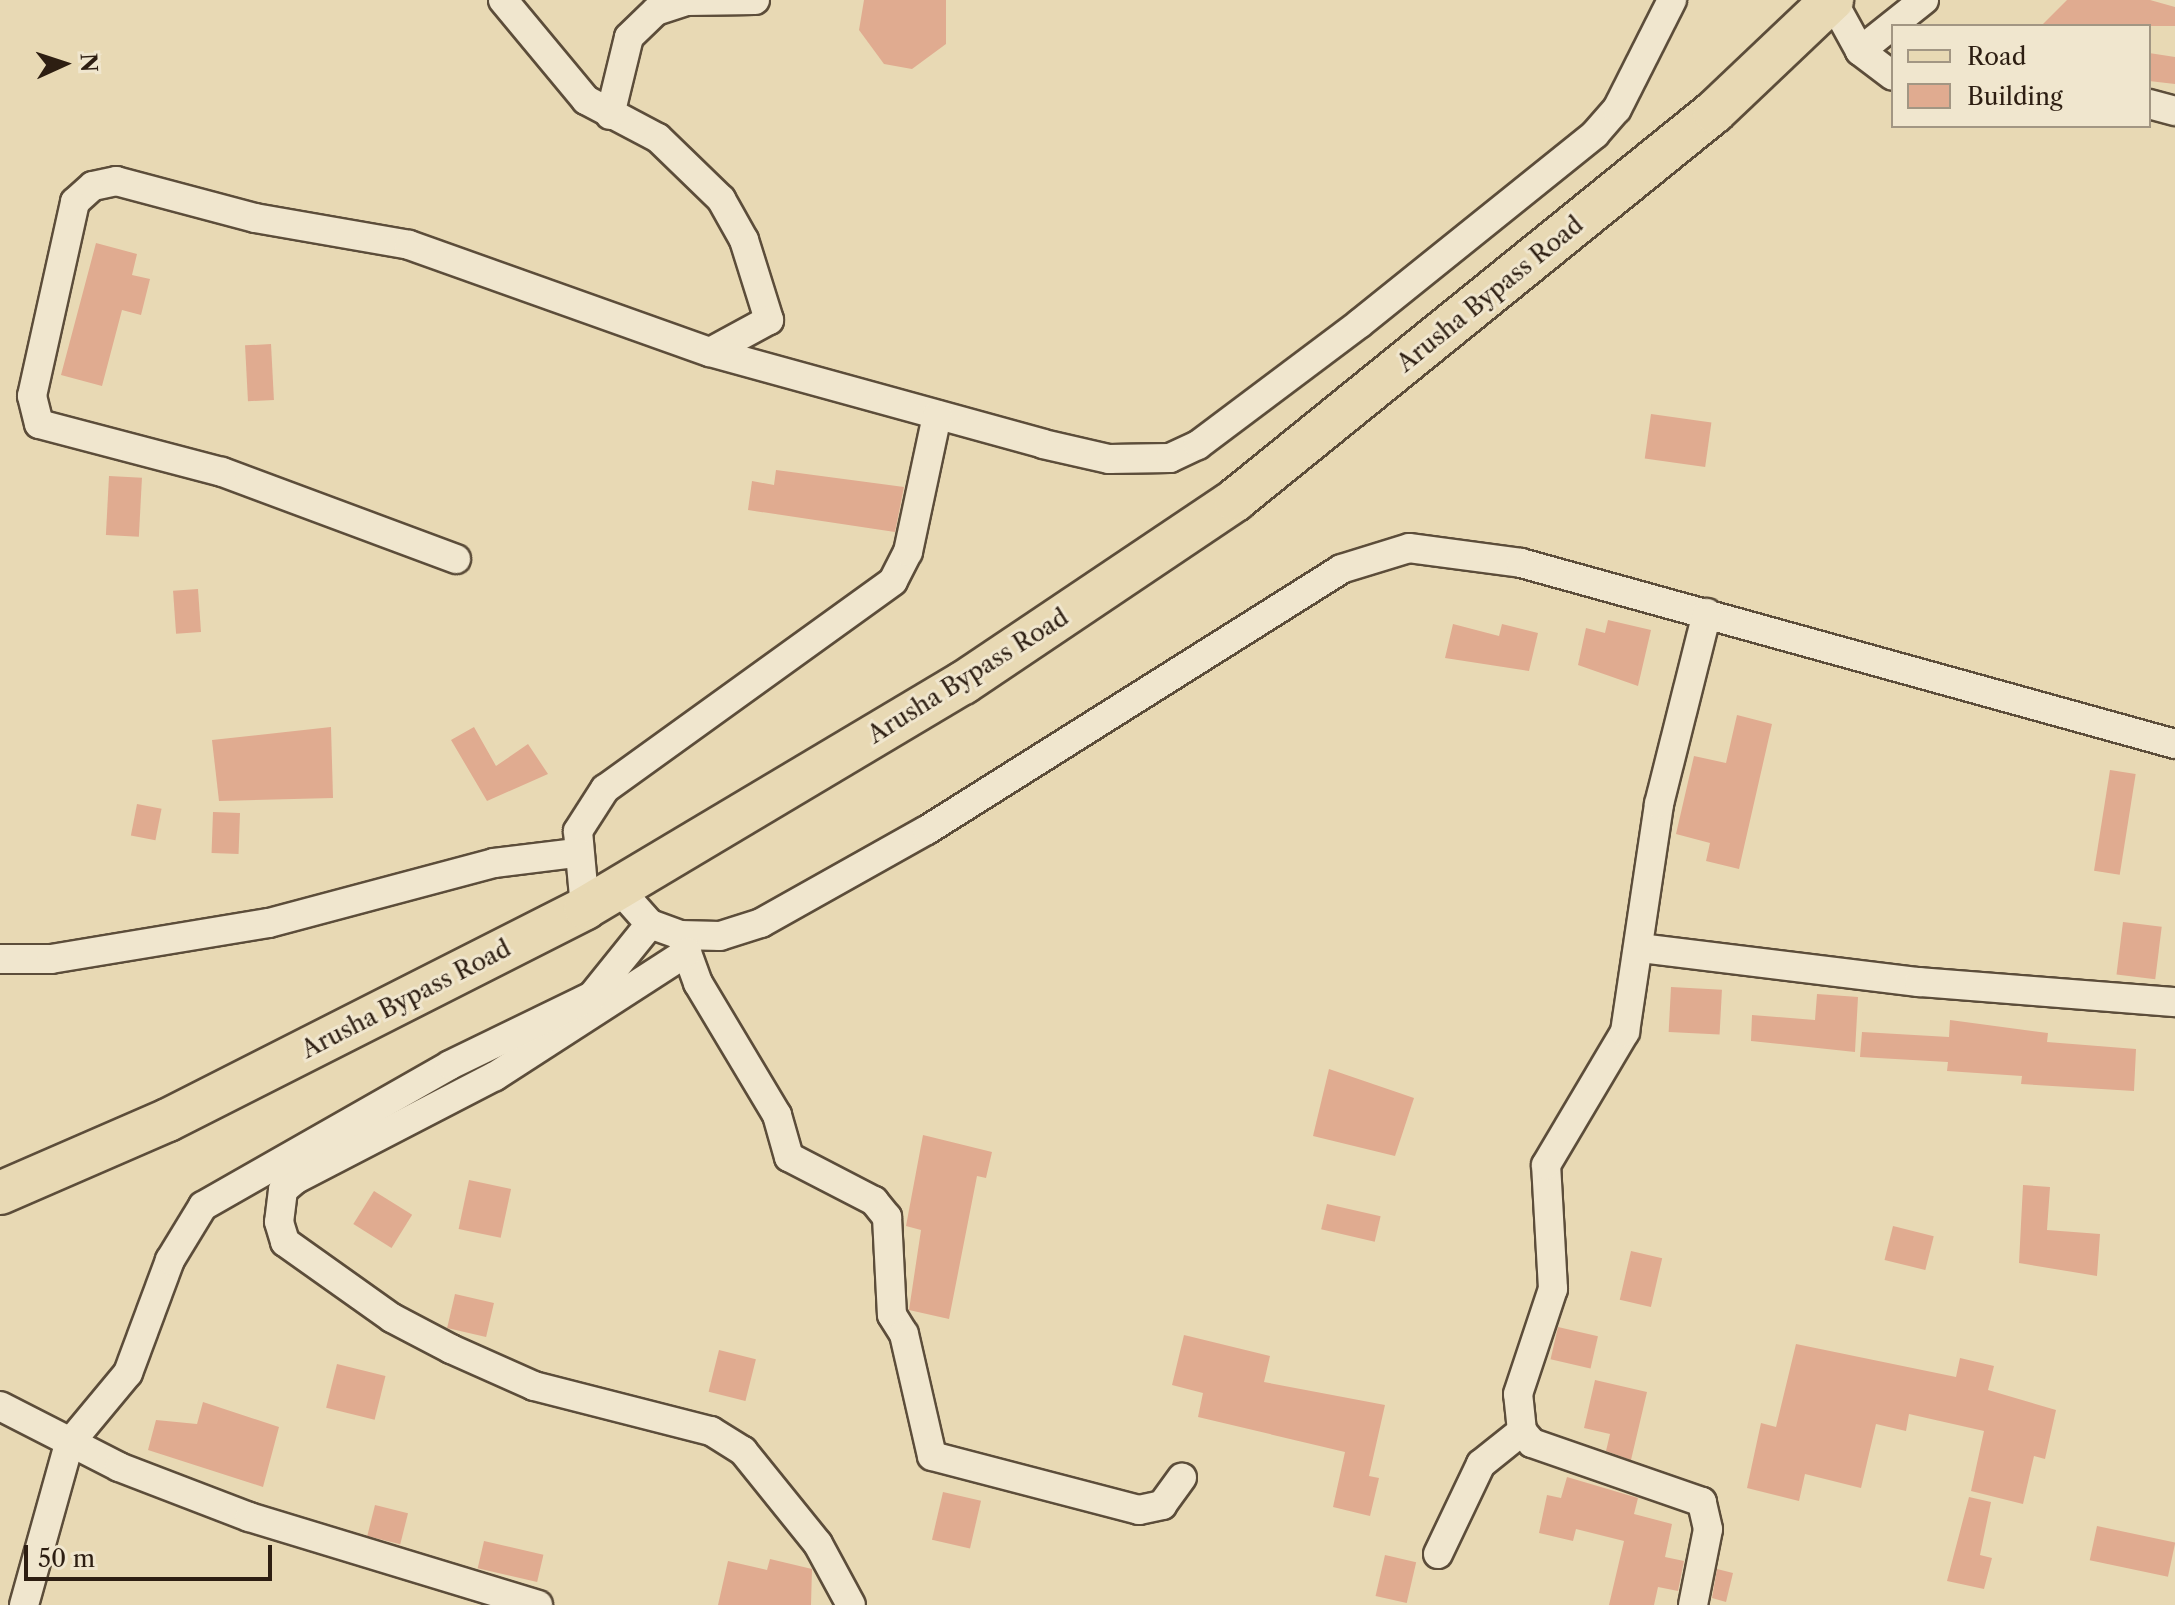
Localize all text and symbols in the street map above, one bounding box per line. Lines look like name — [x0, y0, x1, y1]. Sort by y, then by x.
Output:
north arrow — [24, 24, 104, 104]
legend — [1891, 24, 2151, 128]
text: Road — [1967, 42, 2026, 71]
text: N — [74, 52, 102, 73]
text: Building — [1967, 82, 2063, 111]
street label: Arusha Bypass Road — [1391, 210, 1589, 378]
street label: Arusha Bypass Road — [862, 603, 1074, 749]
street label: Arusha Bypass Road — [296, 934, 516, 1064]
scale bar — [28, 1529, 276, 1579]
text: 50 m — [38, 1544, 95, 1573]

